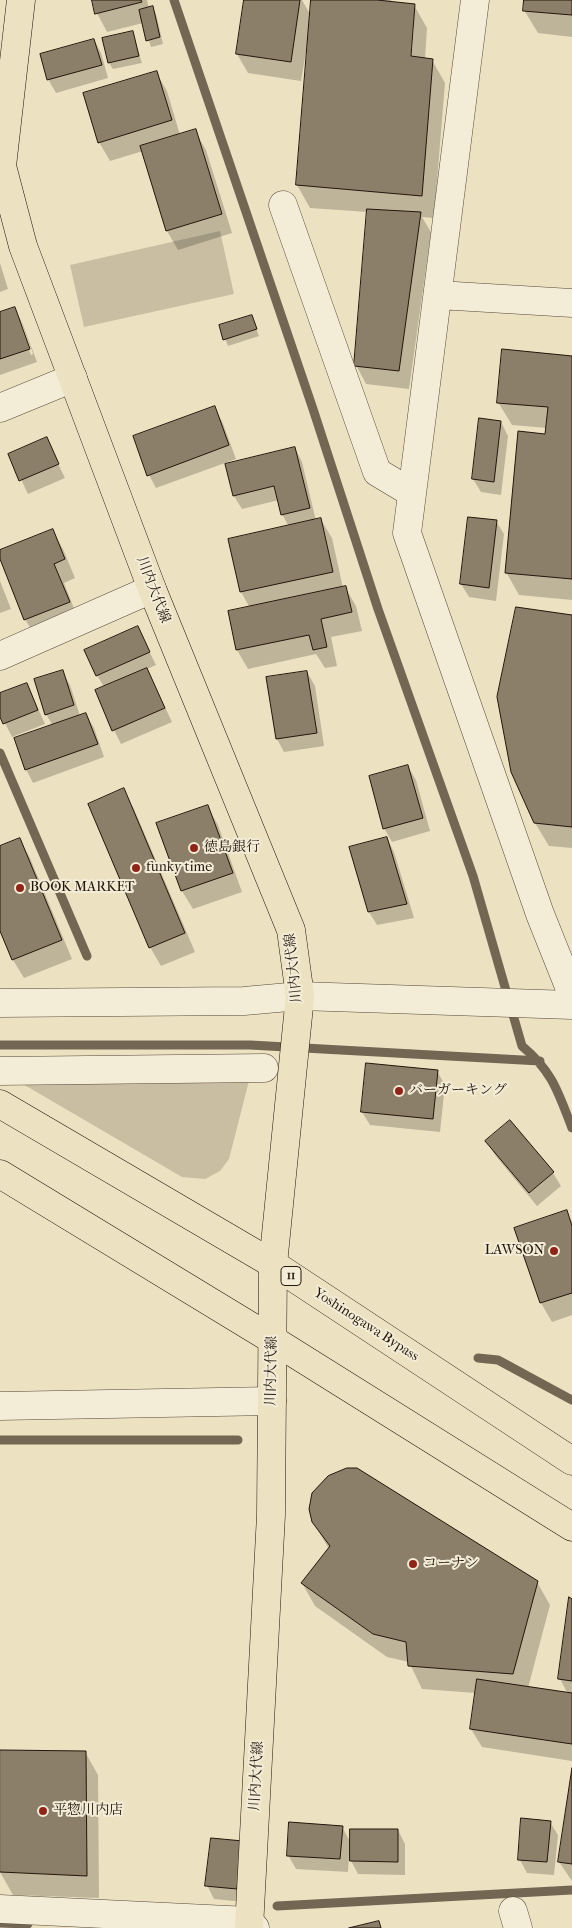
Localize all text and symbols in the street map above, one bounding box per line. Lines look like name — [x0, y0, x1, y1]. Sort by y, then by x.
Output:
street label: 川内大代線 — [133, 554, 173, 626]
place label: 徳島銀行 — [204, 840, 260, 856]
marker: 徳島銀行 — [188, 842, 200, 854]
place label: funky time — [146, 860, 212, 876]
marker: funky time — [130, 862, 142, 874]
place label: BOOK MARKET — [30, 880, 134, 896]
marker: BOOK MARKET — [14, 882, 26, 894]
street label: 川内大代線 — [282, 932, 306, 1004]
place label: バーガーキング — [409, 1083, 507, 1099]
marker: バーガーキング — [393, 1085, 405, 1097]
place label: LAWSON — [485, 1243, 544, 1259]
marker: LAWSON — [548, 1245, 560, 1257]
road number: 11 — [281, 1266, 301, 1285]
street label: Yoshinogawa Bypass — [310, 1285, 422, 1365]
street label: 川内大代線 — [263, 1336, 281, 1406]
place label: コーナン — [423, 1556, 479, 1572]
marker: コーナン — [407, 1558, 419, 1570]
street label: 川内大代線 — [247, 1741, 267, 1811]
place label: 平惣川内店 — [53, 1803, 123, 1819]
marker: 平惣川内店 — [37, 1805, 49, 1817]

